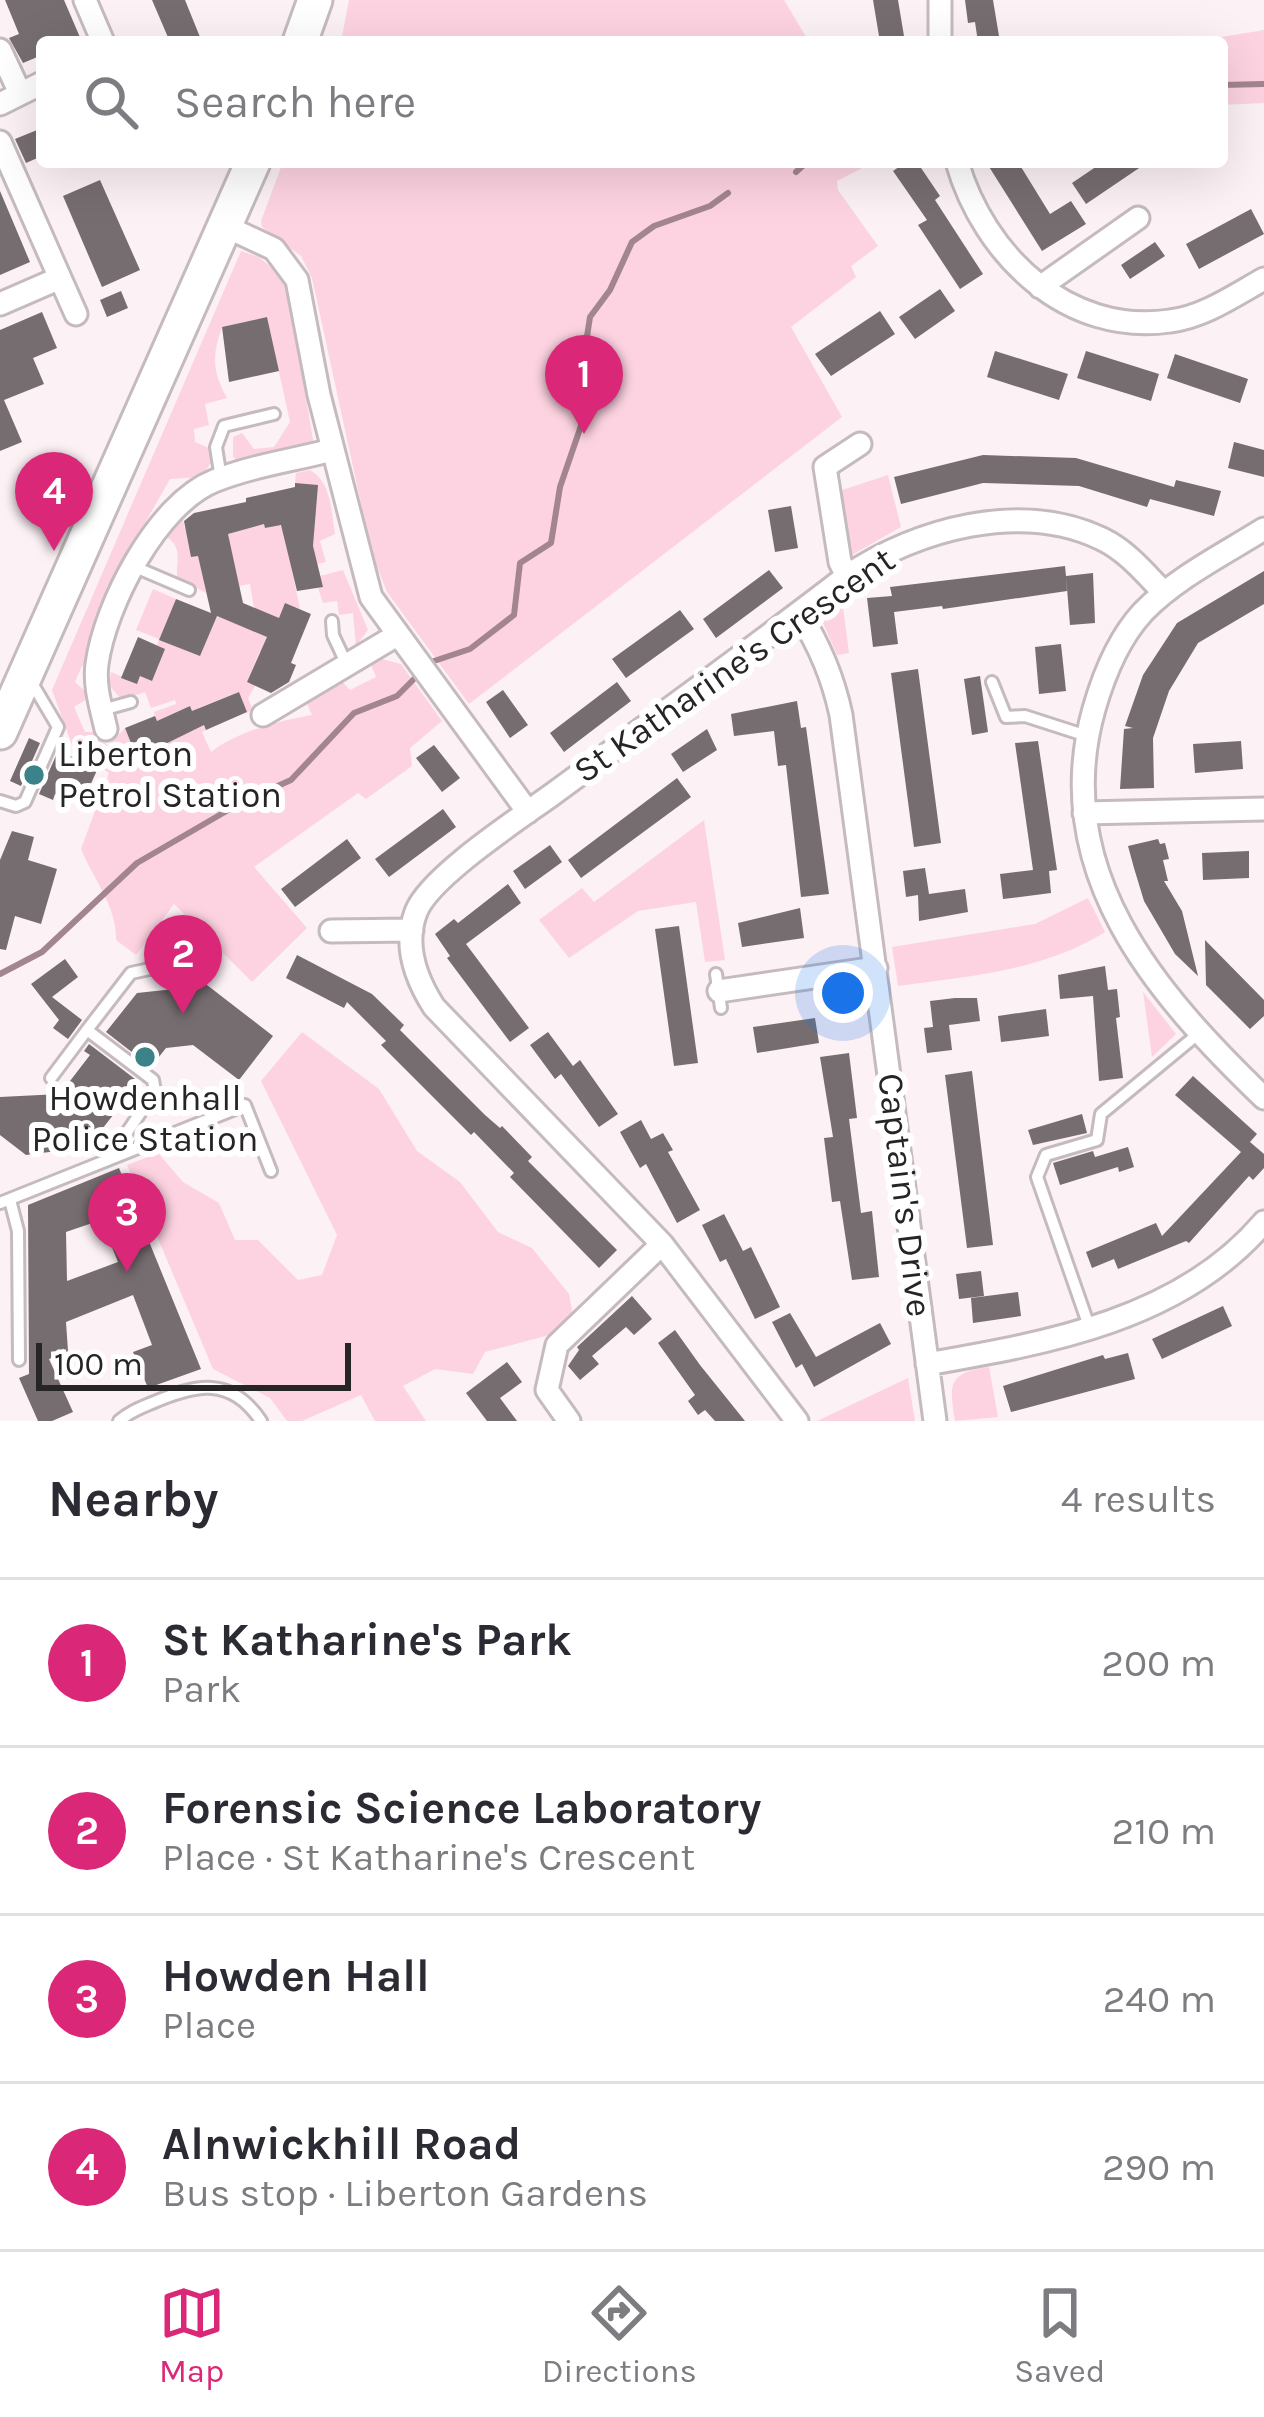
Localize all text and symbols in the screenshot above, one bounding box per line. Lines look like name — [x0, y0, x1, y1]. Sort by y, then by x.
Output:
search box — [36, 36, 1228, 168]
icon: search — [78, 69, 144, 135]
text: Search here — [174, 76, 416, 128]
pin: 1 — [545, 335, 623, 434]
pin: 4 — [15, 452, 93, 551]
street label: St Katharine's Crescent — [566, 538, 902, 792]
place label: Liberton Petrol Station — [58, 733, 282, 816]
marker: Liberton Petrol Station — [21, 762, 47, 788]
pin: 2 — [144, 915, 222, 1014]
your location — [813, 963, 873, 1023]
marker: Howdenhall Police Station — [132, 1044, 158, 1070]
street label: Captain's Drive — [869, 1071, 941, 1319]
place label: Howdenhall Police Station — [32, 1077, 258, 1160]
pin: 3 — [88, 1173, 166, 1272]
scale bar — [36, 1337, 351, 1390]
text: 100 m — [54, 1345, 143, 1383]
text: Nearby — [48, 1469, 218, 1529]
text: 4 results — [1061, 1476, 1216, 1522]
text: St Katharine's Park — [162, 1614, 572, 1666]
text: 1 — [80, 1640, 94, 1686]
text: 200 m — [1101, 1640, 1216, 1686]
text: Park — [162, 1666, 241, 1712]
text: Forensic Science Laboratory — [162, 1782, 761, 1834]
text: 2 — [75, 1808, 99, 1854]
text: 210 m — [1112, 1808, 1216, 1854]
text: Place · St Katharine's Crescent — [162, 1834, 695, 1880]
text: Howden Hall — [162, 1950, 430, 2002]
text: 3 — [75, 1976, 99, 2022]
text: 240 m — [1103, 1976, 1216, 2022]
text: Place — [162, 2002, 256, 2048]
text: Alnwickhill Road — [162, 2118, 521, 2170]
text: 4 — [75, 2144, 99, 2190]
text: 290 m — [1102, 2144, 1216, 2190]
text: Bus stop · Liberton Gardens — [162, 2170, 648, 2216]
tab: Map — [159, 2280, 225, 2390]
tab: Directions — [542, 2280, 697, 2390]
tab: Saved — [1014, 2280, 1105, 2390]

